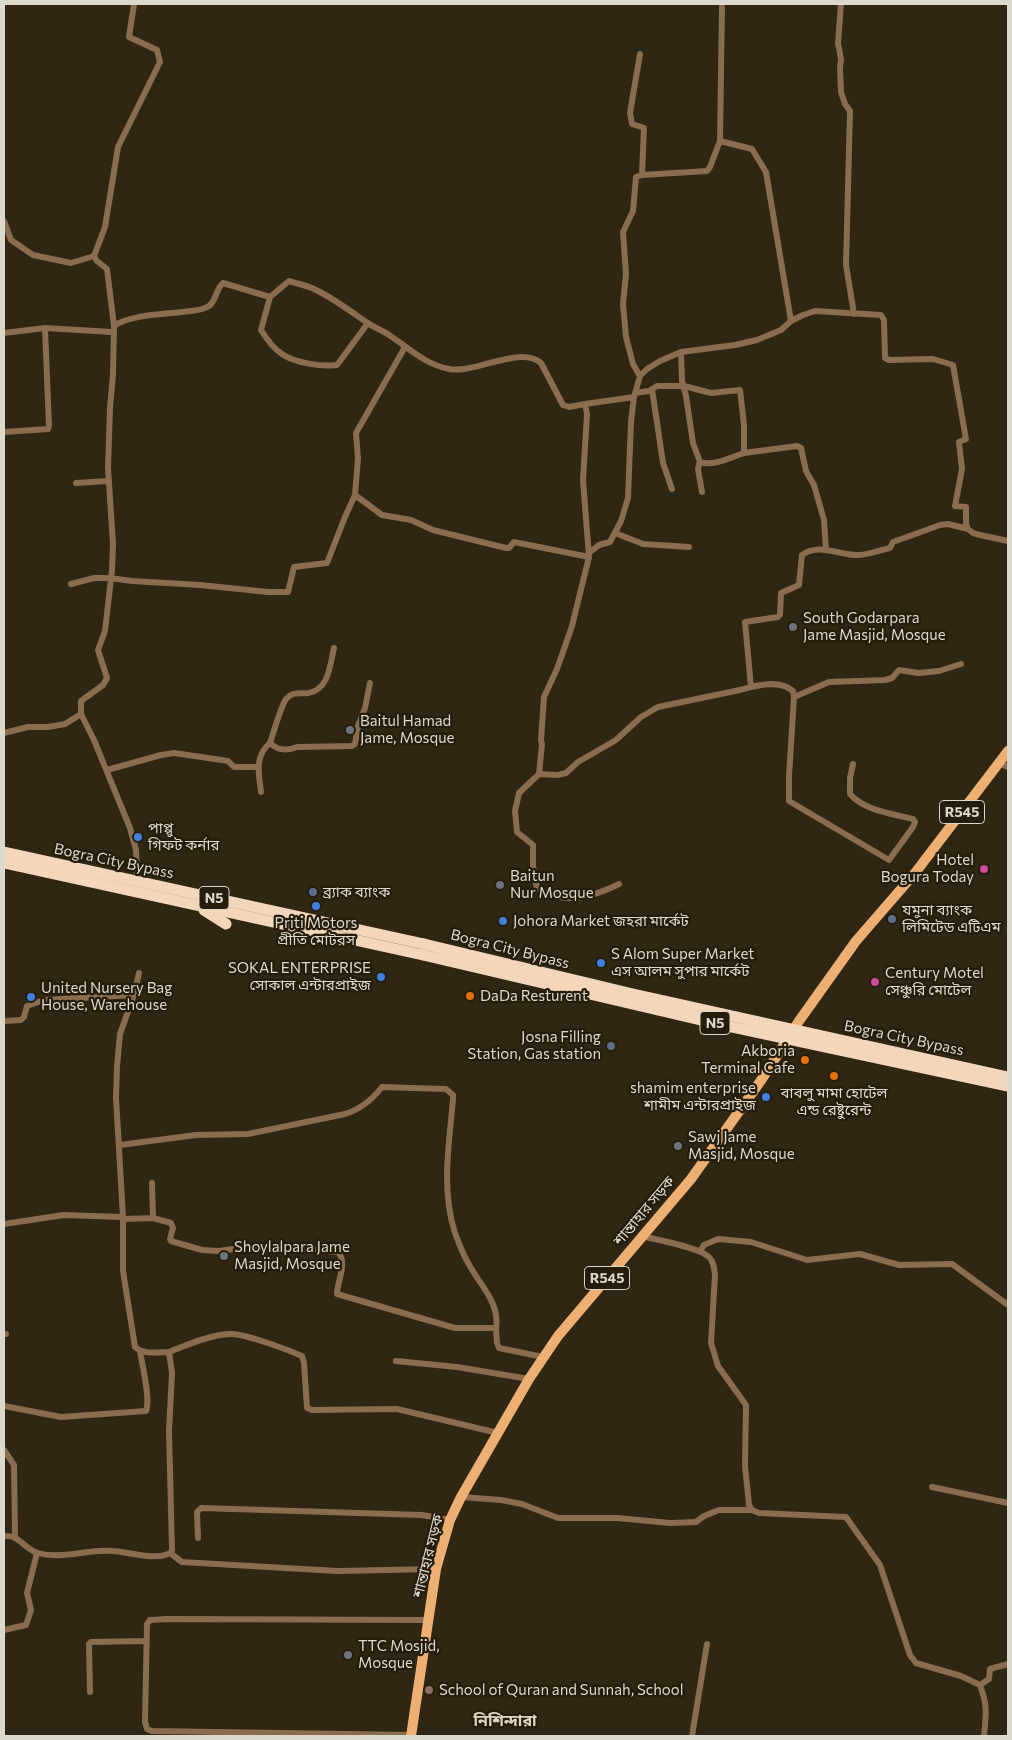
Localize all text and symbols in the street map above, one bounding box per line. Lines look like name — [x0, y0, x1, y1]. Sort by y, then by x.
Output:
place label: South Godarpara Jame Masjid, Mosque — [803, 609, 946, 644]
marker: South Godarpara Jame Masjid, Mosque — [787, 621, 799, 633]
place label: Baitul Hamad Jame, Mosque — [360, 712, 454, 747]
marker: Baitul Hamad Jame, Mosque — [344, 724, 356, 736]
road number: R545 — [940, 800, 984, 824]
place label: পাপ্পু গিফট কর্নার — [148, 819, 219, 854]
marker: পাপ্পু গিফট কর্নার — [132, 831, 144, 843]
street label: Bogra City Bypass — [52, 840, 176, 882]
place label: Hotel Bogura Today — [881, 851, 974, 886]
marker: Hotel Bogura Today — [978, 863, 990, 875]
place label: Baitun Nur Mosque — [510, 867, 594, 902]
marker: Baitun Nur Mosque — [494, 879, 506, 891]
place label: ব্র্যাক ব্যাংক — [323, 883, 390, 901]
road number: N5 — [199, 886, 229, 910]
marker: ব্র্যাক ব্যাংক — [307, 886, 319, 898]
marker: Priti Motors প্রীতি মোটরস — [310, 900, 322, 912]
place label: যমুনা ব্যাংক লিমিটেড এটিএম — [902, 901, 1001, 936]
place label: Johora Market জহরা মার্কেট — [513, 912, 689, 930]
marker: যমুনা ব্যাংক লিমিটেড এটিএম — [886, 913, 898, 925]
place label: Priti Motors প্রীতি মোটরস — [275, 914, 357, 949]
marker: Johora Market জহরা মার্কেট — [497, 915, 509, 927]
street label: Bogra City Bypass — [449, 926, 571, 972]
place label: S Alom Super Market এস আলম সুপার মার্কেট — [611, 945, 754, 980]
marker: S Alom Super Market এস আলম সুপার মার্কেট — [595, 957, 607, 969]
place label: SOKAL ENTERPRISE সোকাল এন্টারপ্রাইজ — [228, 959, 371, 994]
place label: Century Motel সেঞ্চুরি মোটেল — [885, 964, 984, 999]
marker: SOKAL ENTERPRISE সোকাল এন্টারপ্রাইজ — [375, 971, 387, 983]
marker: Century Motel সেঞ্চুরি মোটেল — [869, 976, 881, 988]
place label: United Nursery Bag House, Warehouse — [41, 979, 172, 1014]
place label: DaDa Resturent — [480, 987, 588, 1005]
marker: DaDa Resturent — [464, 990, 476, 1002]
marker: United Nursery Bag House, Warehouse — [25, 991, 37, 1003]
road number: N5 — [700, 1011, 730, 1034]
street label: Bogra City Bypass — [842, 1017, 966, 1059]
place label: Josna Filling Station, Gas station — [468, 1028, 601, 1063]
marker: Josna Filling Station, Gas station — [605, 1040, 617, 1052]
place label: Akboria Terminal Cafe — [701, 1042, 795, 1077]
marker: Akboria Terminal Cafe — [799, 1054, 811, 1066]
marker: বাবলু মামা হোটেল এন্ড রেষ্টুরেন্ট — [828, 1070, 840, 1082]
place label: shamim enterprise শামীম এন্টারপ্রাইজ — [630, 1079, 756, 1114]
place label: বাবলু মামা হোটেল এন্ড রেষ্টুরেন্ট — [781, 1084, 887, 1119]
marker: shamim enterprise শামীম এন্টারপ্রাইজ — [760, 1091, 772, 1103]
place label: Sawj Jame Masjid, Mosque — [688, 1128, 795, 1163]
marker: Sawj Jame Masjid, Mosque — [672, 1140, 684, 1152]
street label: শান্তাহার সড়ক — [610, 1172, 678, 1250]
place label: Shoylalpara Jame Masjid, Mosque — [234, 1238, 350, 1273]
marker: Shoylalpara Jame Masjid, Mosque — [218, 1250, 230, 1262]
road number: R545 — [584, 1266, 630, 1290]
street label: শান্তাহার সড়ক — [409, 1512, 447, 1600]
place label: TTC Mosjid, Mosque — [358, 1637, 440, 1672]
marker: TTC Mosjid, Mosque — [342, 1649, 354, 1661]
place label: School of Quran and Sunnah, School — [439, 1681, 684, 1699]
marker: School of Quran and Sunnah, School — [423, 1684, 435, 1696]
district label: নিশিন্দারা — [473, 1711, 537, 1731]

